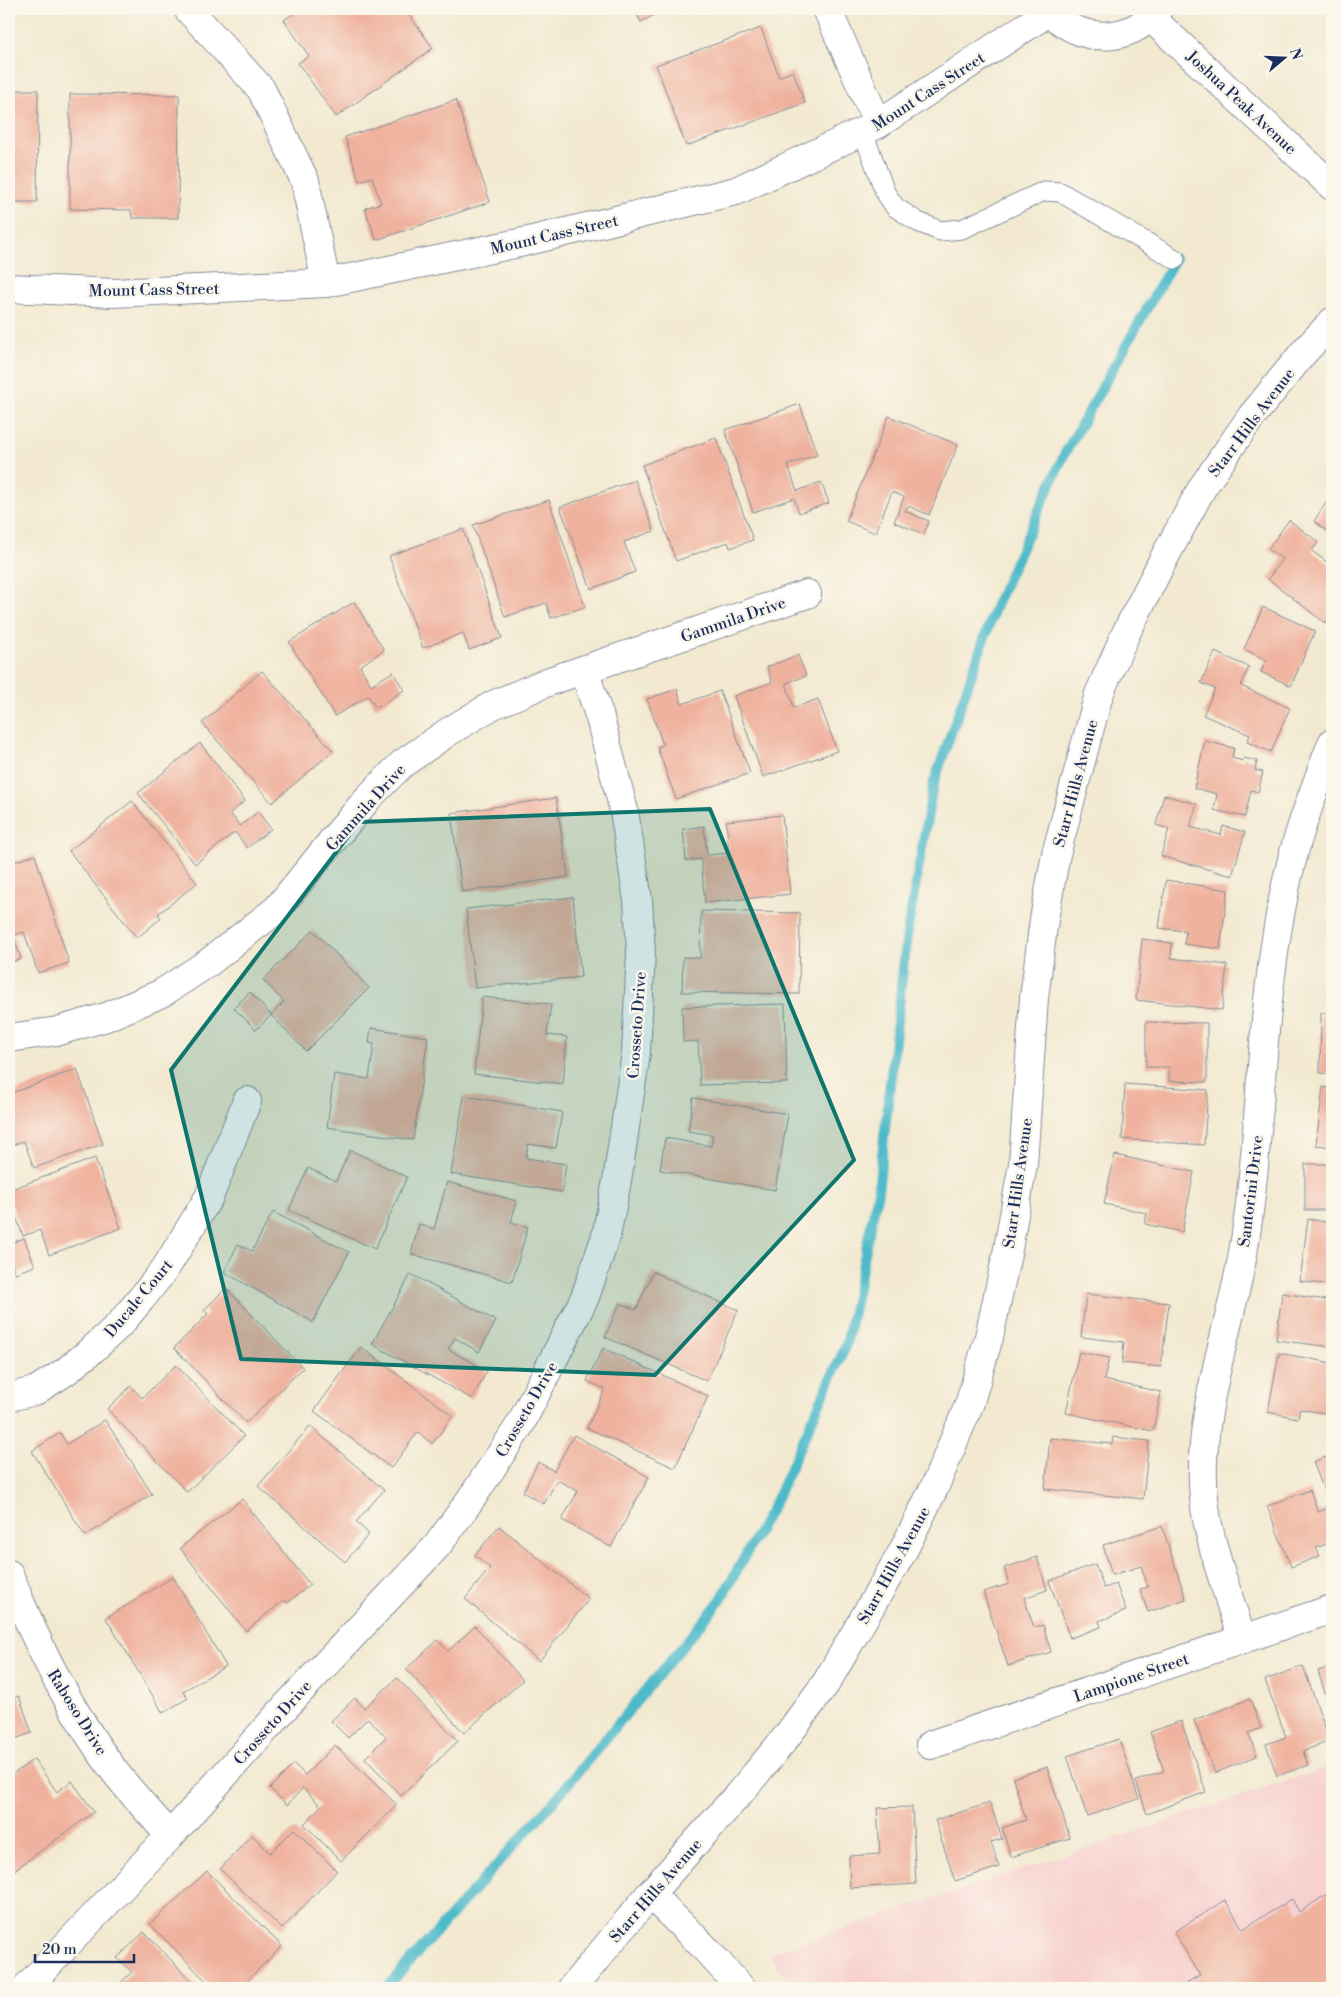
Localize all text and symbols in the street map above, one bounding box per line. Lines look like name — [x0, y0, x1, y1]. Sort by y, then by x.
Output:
north arrow — [1258, 32, 1308, 82]
street label: Joshua Peak Avenue — [1181, 46, 1301, 159]
text: N — [1285, 46, 1306, 62]
street label: Mount Cass Street — [868, 48, 989, 136]
street label: Mount Cass Street — [488, 210, 620, 259]
street label: Mount Cass Street — [89, 279, 220, 301]
street label: Starr Hills Avenue — [1204, 364, 1299, 481]
street label: Gammila Drive — [678, 593, 789, 647]
street label: Starr Hills Avenue — [1049, 717, 1103, 849]
street label: Gammila Drive — [321, 760, 410, 855]
street label: Crosseto Drive — [623, 971, 651, 1079]
street label: Starr Hills Avenue — [999, 1117, 1037, 1250]
street label: Santorini Drive — [1234, 1134, 1268, 1248]
street label: Ducale Court — [100, 1255, 177, 1342]
street label: Crosseto Drive — [491, 1358, 562, 1461]
street label: Starr Hills Avenue — [853, 1503, 934, 1628]
street label: Lampione Street — [1071, 1649, 1192, 1707]
street label: Raboso Drive — [43, 1666, 112, 1759]
street label: Crosseto Drive — [229, 1676, 316, 1769]
street label: Starr Hills Avenue — [605, 1835, 706, 1947]
scale bar — [35, 1932, 134, 1964]
text: 20 m — [42, 1940, 77, 1959]

